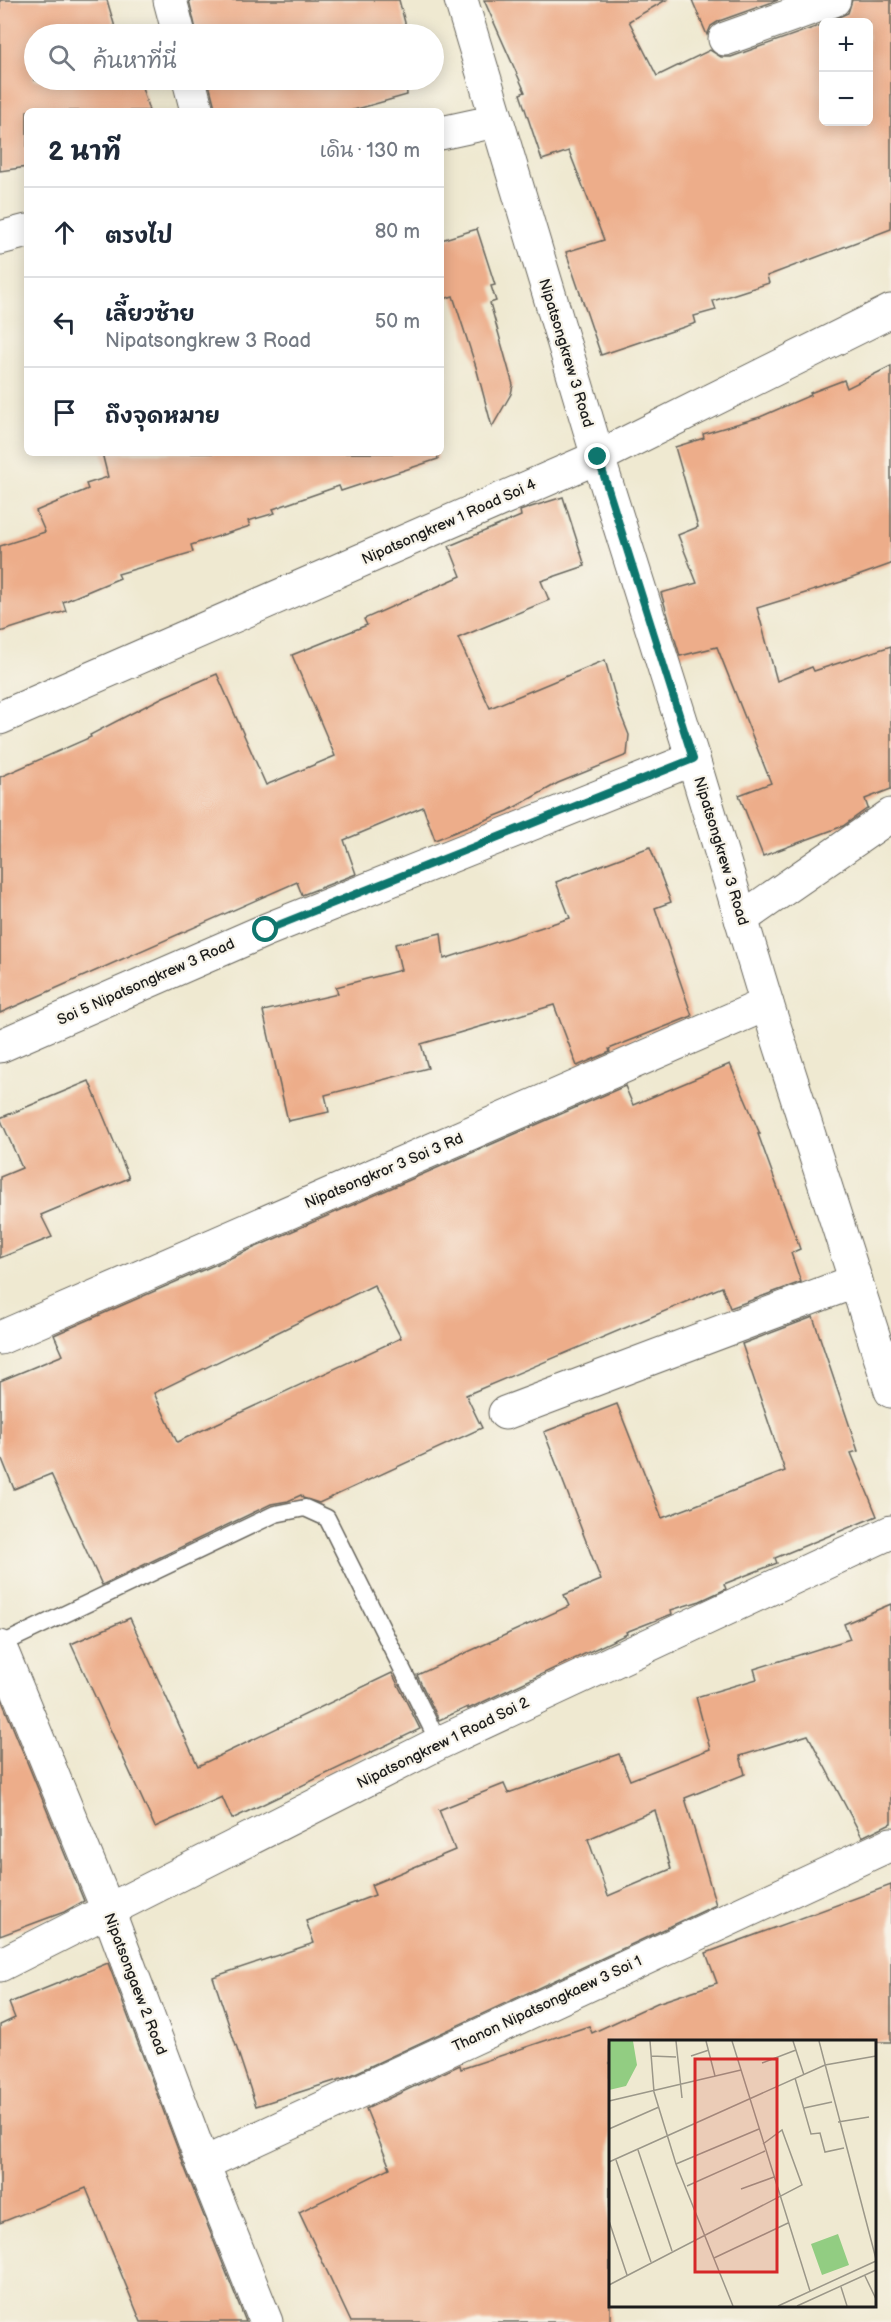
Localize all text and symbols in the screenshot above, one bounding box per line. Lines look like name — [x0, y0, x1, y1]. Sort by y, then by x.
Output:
map controls — [819, 18, 873, 126]
button: + — [819, 18, 873, 72]
search box — [24, 24, 444, 90]
icon: search — [45, 41, 78, 74]
text: ค้นหาที่นี่ — [93, 48, 177, 75]
button: − — [819, 72, 873, 126]
text: 2 นาที — [48, 137, 121, 168]
text: เดิน · 130 m — [320, 139, 420, 163]
icon: ahead — [48, 216, 81, 249]
text: 80 m — [375, 220, 420, 244]
text: ตรงไป — [105, 223, 173, 250]
street label: Nipatsongkrew 3 Road — [534, 276, 598, 430]
text: เลี้ยวซ้าย — [105, 301, 195, 328]
icon: left — [48, 306, 81, 339]
text: 50 m — [375, 310, 420, 334]
text: Nipatsongkrew 3 Road — [105, 329, 311, 353]
icon: arrive — [48, 396, 81, 429]
text: ถึงจุดหมาย — [105, 403, 220, 430]
route end — [584, 443, 610, 469]
street label: Nipatsongkrew 1 Road Soi 4 — [359, 475, 539, 569]
street label: Nipatsongkrew 3 Road — [689, 774, 753, 928]
route start — [252, 916, 278, 942]
street label: Soi 5 Nipatsongkrew 3 Road — [54, 934, 238, 1030]
street label: Nipatsongkror 3 Soi 3 Rd — [302, 1129, 466, 1213]
street label: Nipatsongkrew 1 Road Soi 2 — [354, 1693, 532, 1793]
street label: Nipatsongaew 2 Road — [99, 1910, 171, 2058]
street label: Thanon Nipatsongkaew 3 Soi 1 — [449, 1952, 645, 2056]
inset map — [609, 2040, 876, 2307]

